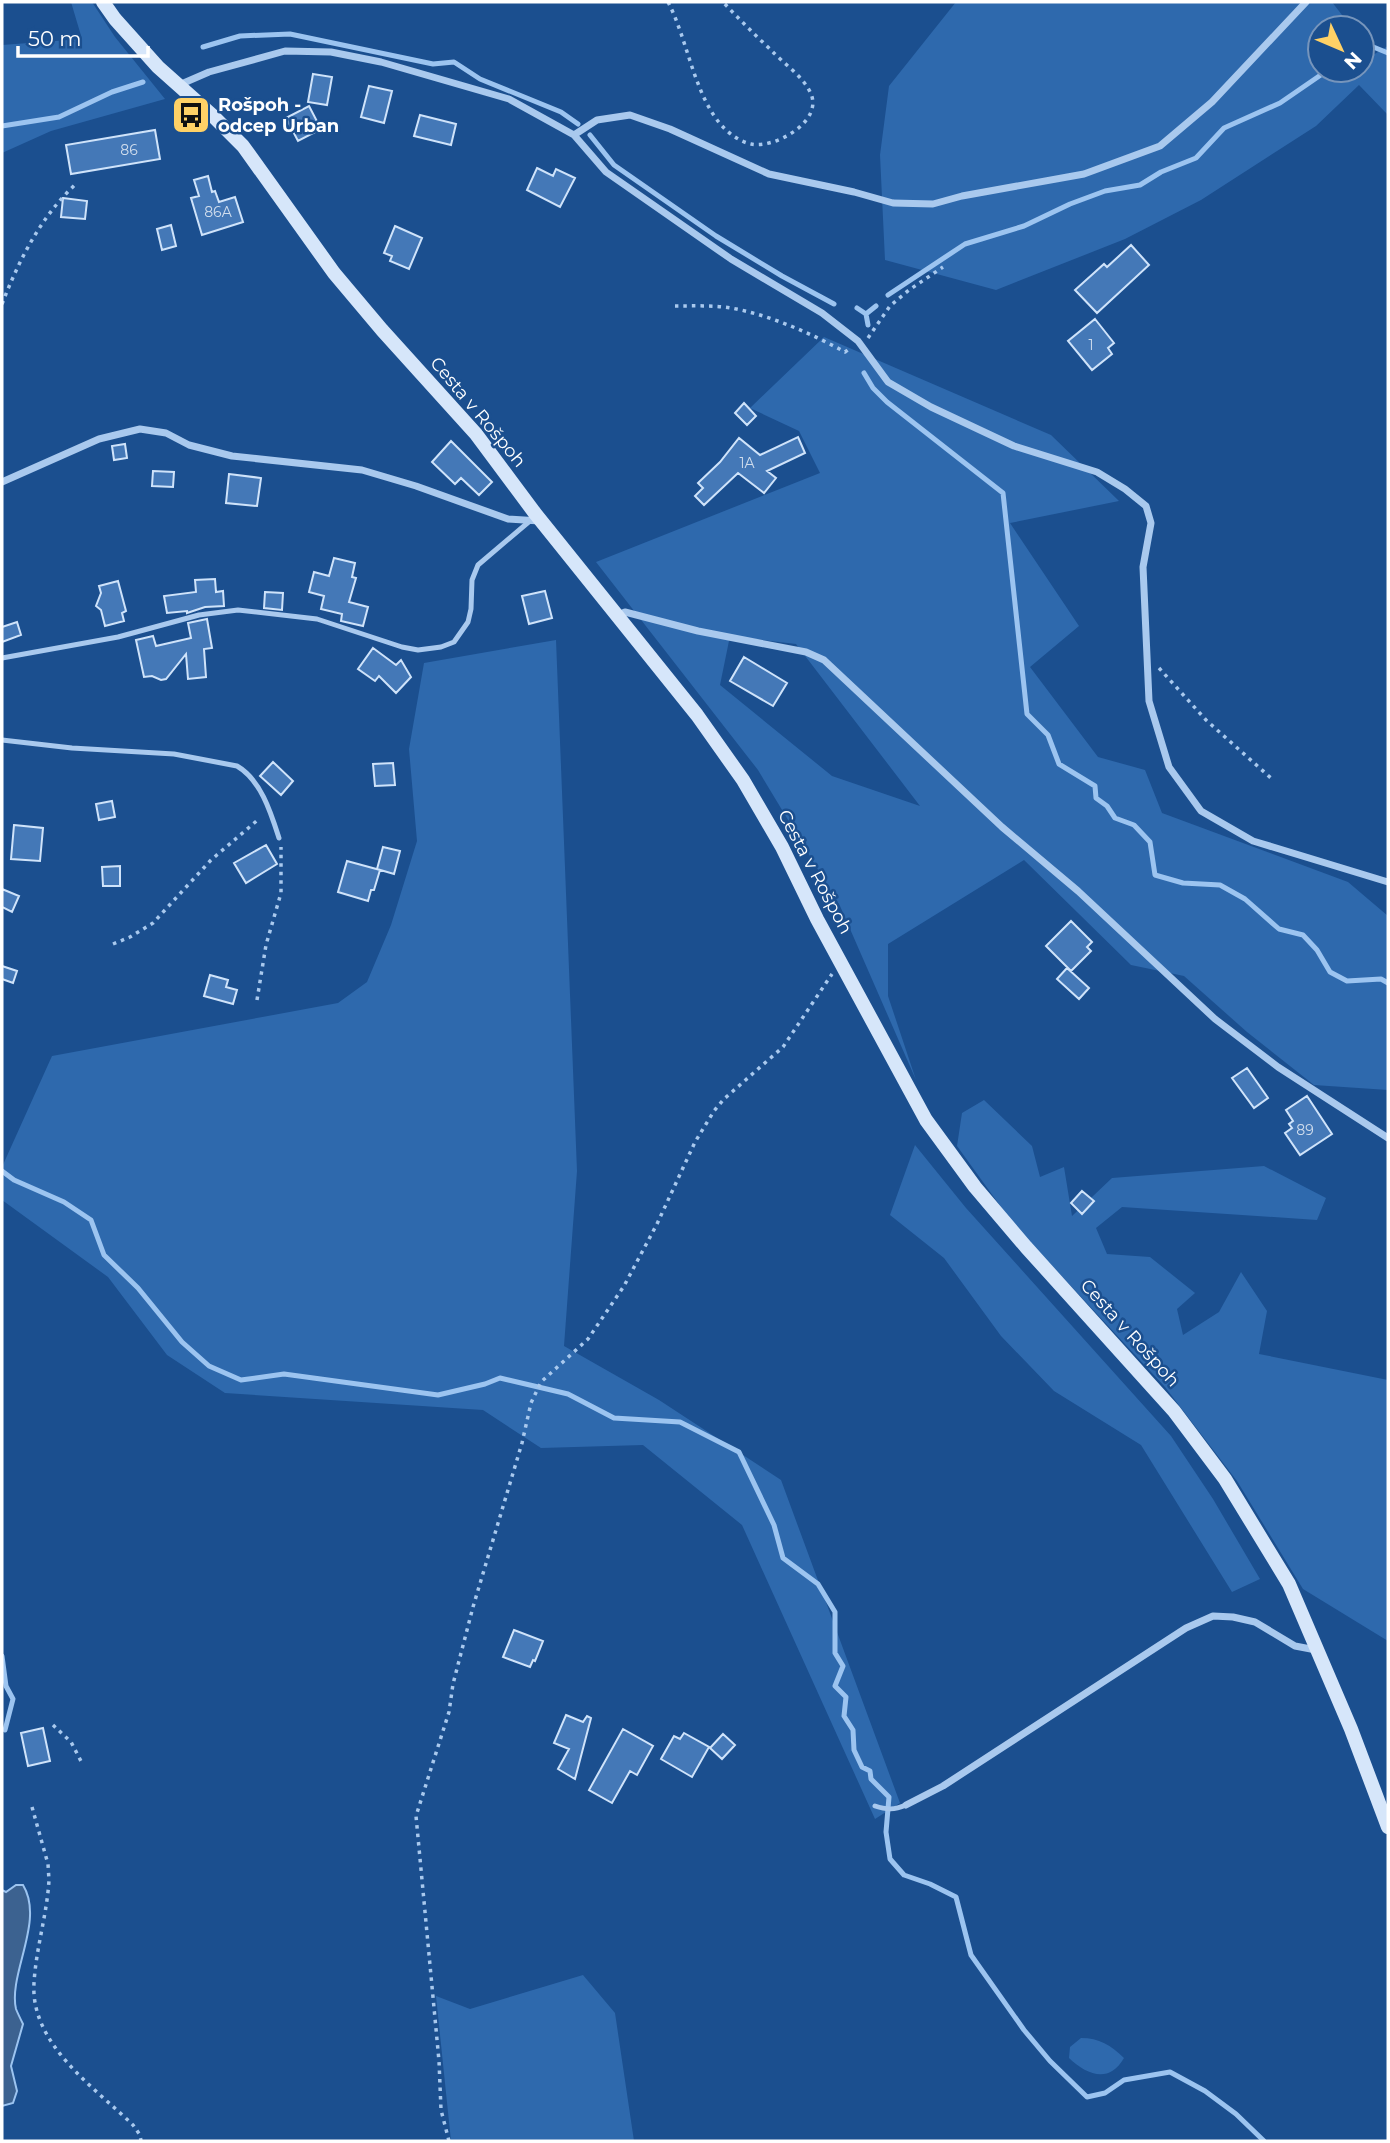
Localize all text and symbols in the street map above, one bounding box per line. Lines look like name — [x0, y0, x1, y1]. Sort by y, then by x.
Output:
scale bar — [18, 14, 147, 58]
north arrow — [1306, 14, 1376, 84]
text: 50 m — [28, 26, 82, 51]
text: N — [1339, 47, 1366, 74]
bus stop icon: Rošpoh - odcep Urban — [170, 94, 212, 136]
place label: Rošpoh - odcep Urban — [218, 94, 339, 137]
house number: 86 — [120, 141, 138, 159]
house number: 86A — [204, 203, 233, 221]
house number: 1 — [1088, 336, 1094, 354]
street label: Cesta v Rošpoh — [425, 352, 531, 472]
house number: 1A — [739, 454, 756, 472]
street label: Cesta v Rošpoh — [773, 806, 857, 938]
house number: 89 — [1296, 1121, 1314, 1139]
street label: Cesta v Rošpoh — [1076, 1275, 1184, 1391]

